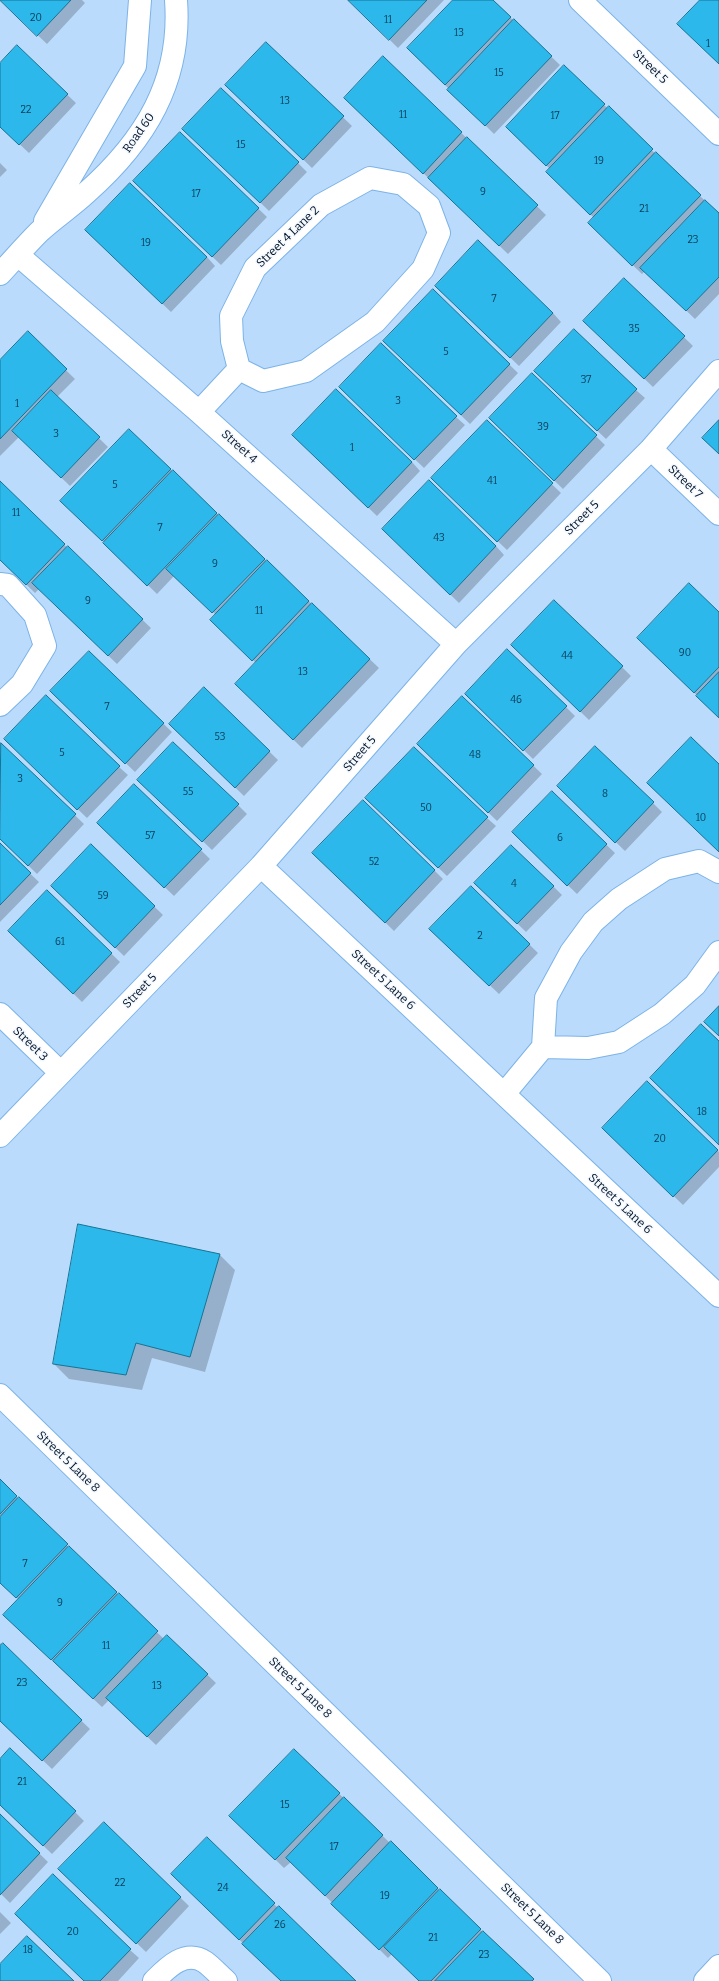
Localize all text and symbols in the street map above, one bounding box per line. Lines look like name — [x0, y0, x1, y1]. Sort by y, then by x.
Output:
house number: 20 — [30, 12, 42, 24]
house number: 11 — [384, 14, 392, 26]
house number: 13 — [454, 27, 464, 39]
house number: 1 — [706, 38, 710, 50]
street label: Street 5 — [630, 47, 670, 87]
house number: 15 — [494, 67, 504, 79]
house number: 13 — [280, 95, 290, 107]
house number: 22 — [21, 104, 31, 116]
house number: 11 — [399, 109, 407, 121]
street label: Road 60 — [120, 110, 158, 156]
house number: 17 — [551, 110, 559, 122]
house number: 15 — [236, 139, 246, 151]
house number: 19 — [594, 155, 604, 167]
house number: 9 — [480, 186, 486, 198]
house number: 17 — [192, 188, 200, 200]
street label: Street 4 Lane 2 — [254, 203, 322, 271]
house number: 21 — [639, 203, 649, 215]
house number: 23 — [687, 234, 699, 246]
house number: 19 — [141, 237, 151, 249]
house number: 7 — [491, 293, 497, 305]
house number: 35 — [628, 323, 640, 335]
house number: 5 — [443, 346, 449, 358]
house number: 37 — [581, 374, 591, 386]
house number: 3 — [395, 395, 401, 407]
house number: 1 — [15, 398, 19, 410]
house number: 39 — [537, 421, 549, 433]
street label: Street 4 — [218, 427, 260, 467]
house number: 3 — [53, 428, 59, 440]
house number: 1 — [350, 442, 354, 454]
street label: Street 7 — [665, 462, 705, 502]
house number: 41 — [487, 475, 497, 487]
house number: 5 — [112, 479, 118, 491]
street label: Street 5 — [562, 498, 602, 538]
house number: 11 — [12, 507, 20, 519]
house number: 7 — [157, 522, 163, 534]
house number: 43 — [433, 532, 445, 544]
house number: 9 — [212, 558, 218, 570]
house number: 9 — [85, 595, 91, 607]
house number: 11 — [255, 605, 263, 617]
house number: 90 — [679, 647, 691, 659]
house number: 44 — [561, 650, 573, 662]
house number: 13 — [298, 666, 308, 678]
house number: 46 — [510, 694, 522, 706]
house number: 7 — [104, 701, 110, 713]
house number: 53 — [215, 731, 225, 743]
street label: Street 5 — [341, 733, 379, 775]
house number: 5 — [59, 747, 65, 759]
house number: 48 — [469, 749, 481, 761]
house number: 3 — [17, 773, 23, 785]
house number: 55 — [183, 786, 193, 798]
house number: 8 — [602, 788, 608, 800]
house number: 50 — [420, 802, 432, 814]
house number: 10 — [696, 812, 706, 824]
house number: 57 — [145, 830, 155, 842]
house number: 6 — [557, 832, 563, 844]
house number: 52 — [369, 856, 379, 868]
house number: 4 — [511, 878, 517, 890]
house number: 59 — [97, 890, 109, 902]
house number: 2 — [477, 930, 483, 942]
house number: 61 — [55, 936, 65, 948]
street label: Street 5 Lane 6 — [348, 947, 418, 1013]
street label: Street 5 — [120, 971, 160, 1011]
street label: Street 3 — [9, 1024, 51, 1064]
house number: 18 — [697, 1106, 707, 1118]
house number: 20 — [654, 1133, 666, 1145]
street label: Street 5 Lane 6 — [585, 1171, 655, 1237]
street label: Street 5 Lane 8 — [34, 1428, 102, 1496]
house number: 7 — [22, 1558, 28, 1570]
house number: 9 — [57, 1597, 63, 1609]
house number: 11 — [102, 1640, 110, 1652]
street label: Street 5 Lane 8 — [266, 1654, 334, 1722]
house number: 23 — [16, 1677, 28, 1689]
house number: 13 — [152, 1680, 162, 1692]
house number: 21 — [17, 1776, 27, 1788]
house number: 15 — [280, 1799, 290, 1811]
house number: 17 — [330, 1841, 338, 1853]
house number: 22 — [115, 1877, 125, 1889]
street label: Street 5 Lane 8 — [498, 1880, 566, 1948]
house number: 24 — [217, 1882, 229, 1894]
house number: 19 — [380, 1890, 390, 1902]
house number: 26 — [274, 1919, 286, 1931]
house number: 20 — [67, 1926, 79, 1938]
house number: 21 — [428, 1932, 438, 1944]
house number: 18 — [23, 1944, 33, 1956]
house number: 23 — [478, 1949, 490, 1961]

